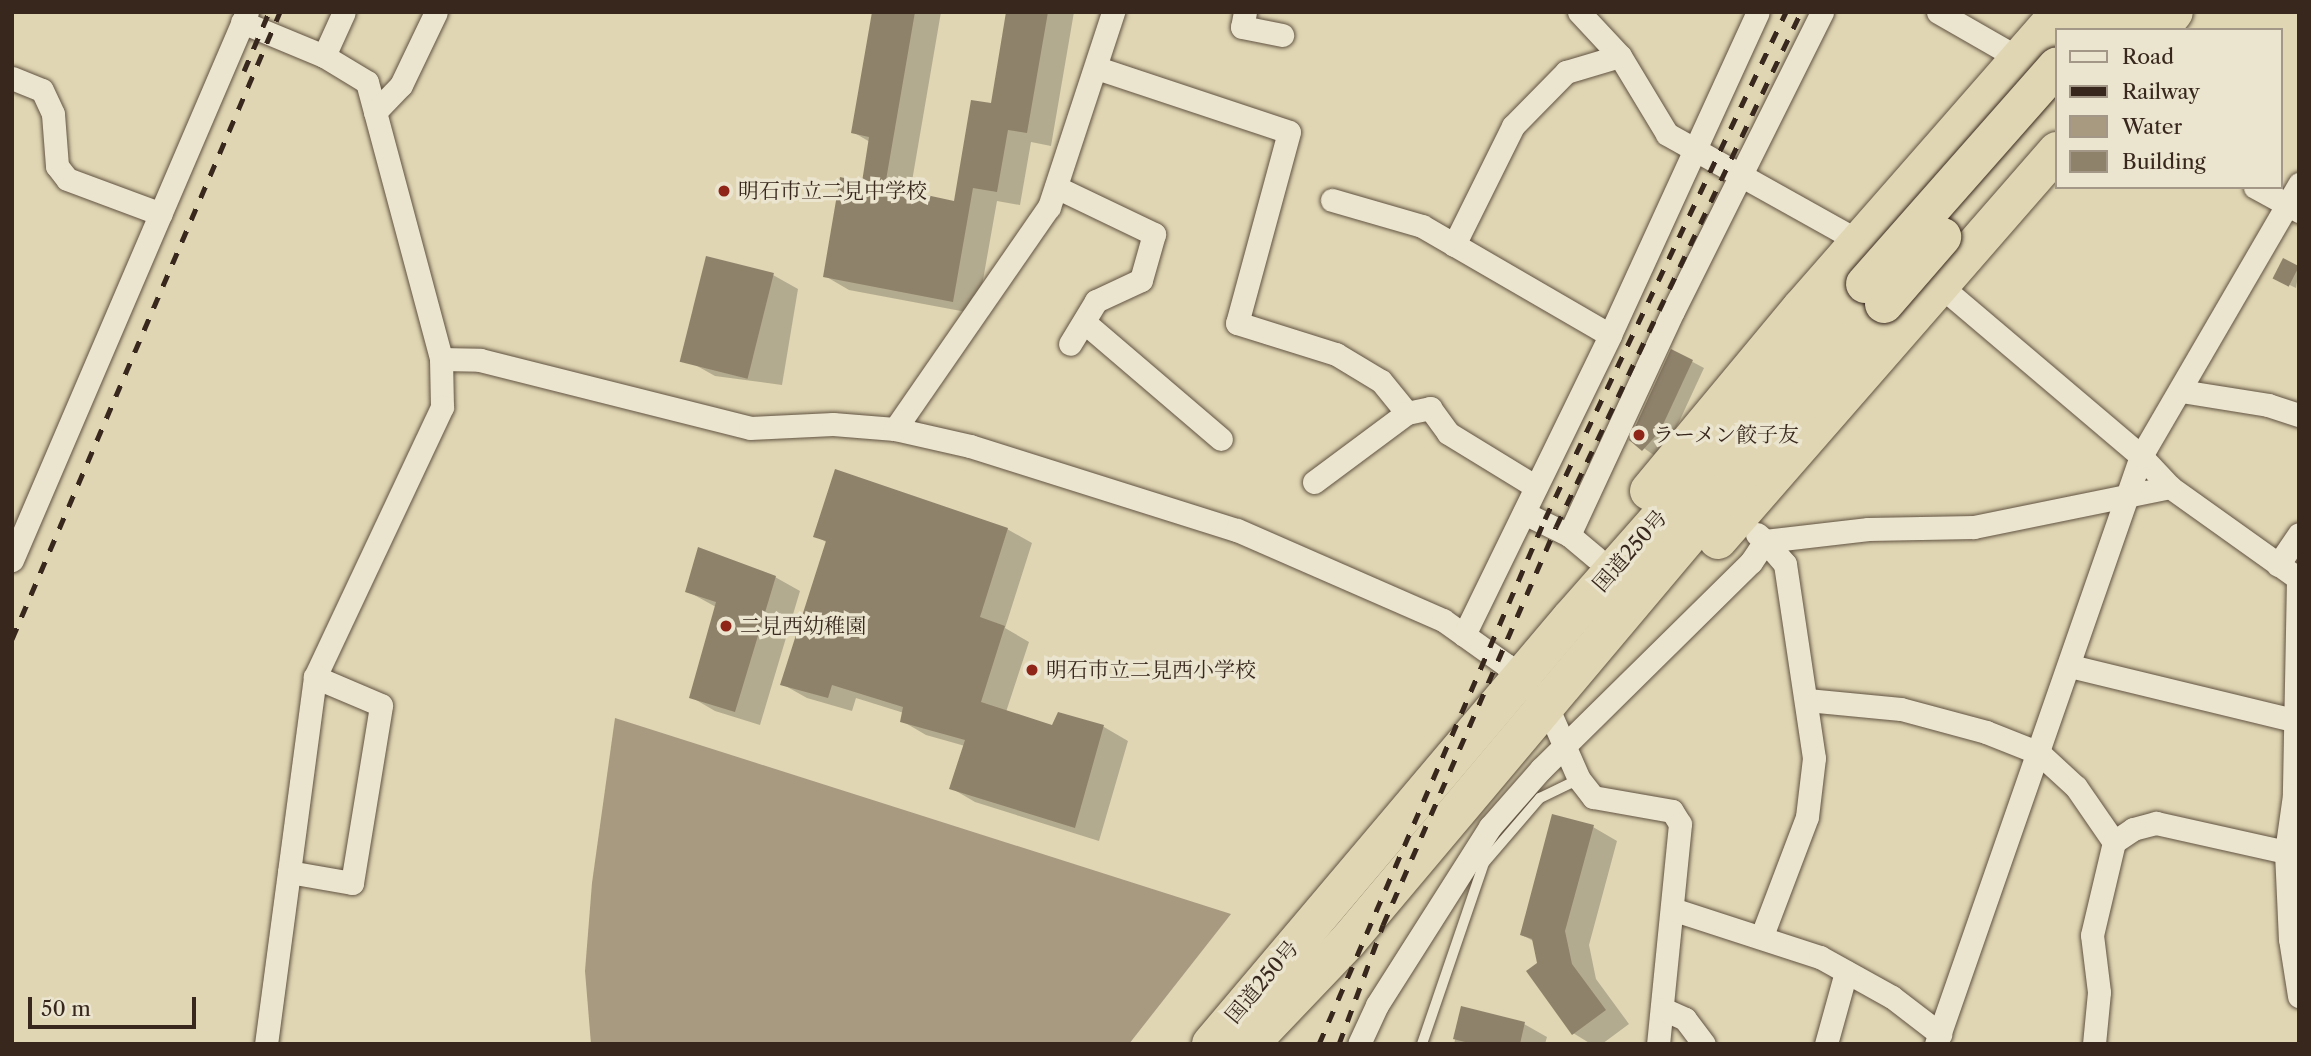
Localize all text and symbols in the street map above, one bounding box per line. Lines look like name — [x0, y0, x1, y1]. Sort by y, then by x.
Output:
legend — [2056, 28, 2283, 189]
text: Road — [2122, 44, 2174, 69]
text: Railway — [2122, 79, 2200, 104]
text: Water — [2122, 114, 2182, 139]
text: Building — [2122, 149, 2206, 174]
place label: 明石市立二見中学校 — [738, 178, 927, 204]
marker: 明石市立二見中学校 — [716, 183, 732, 199]
place label: ラーメン餃子友 — [1653, 422, 1800, 448]
marker: ラーメン餃子友 — [1631, 427, 1647, 443]
street label: 国道250号 — [1588, 505, 1672, 597]
place label: 二見西幼稚園 — [740, 613, 866, 639]
marker: 二見西幼稚園 — [718, 618, 734, 634]
place label: 明石市立二見西小学校 — [1046, 657, 1256, 683]
marker: 明石市立二見西小学校 — [1024, 662, 1040, 678]
street label: 国道250号 — [1220, 936, 1304, 1028]
scale bar — [32, 982, 200, 1026]
text: 50 m — [41, 996, 91, 1021]

